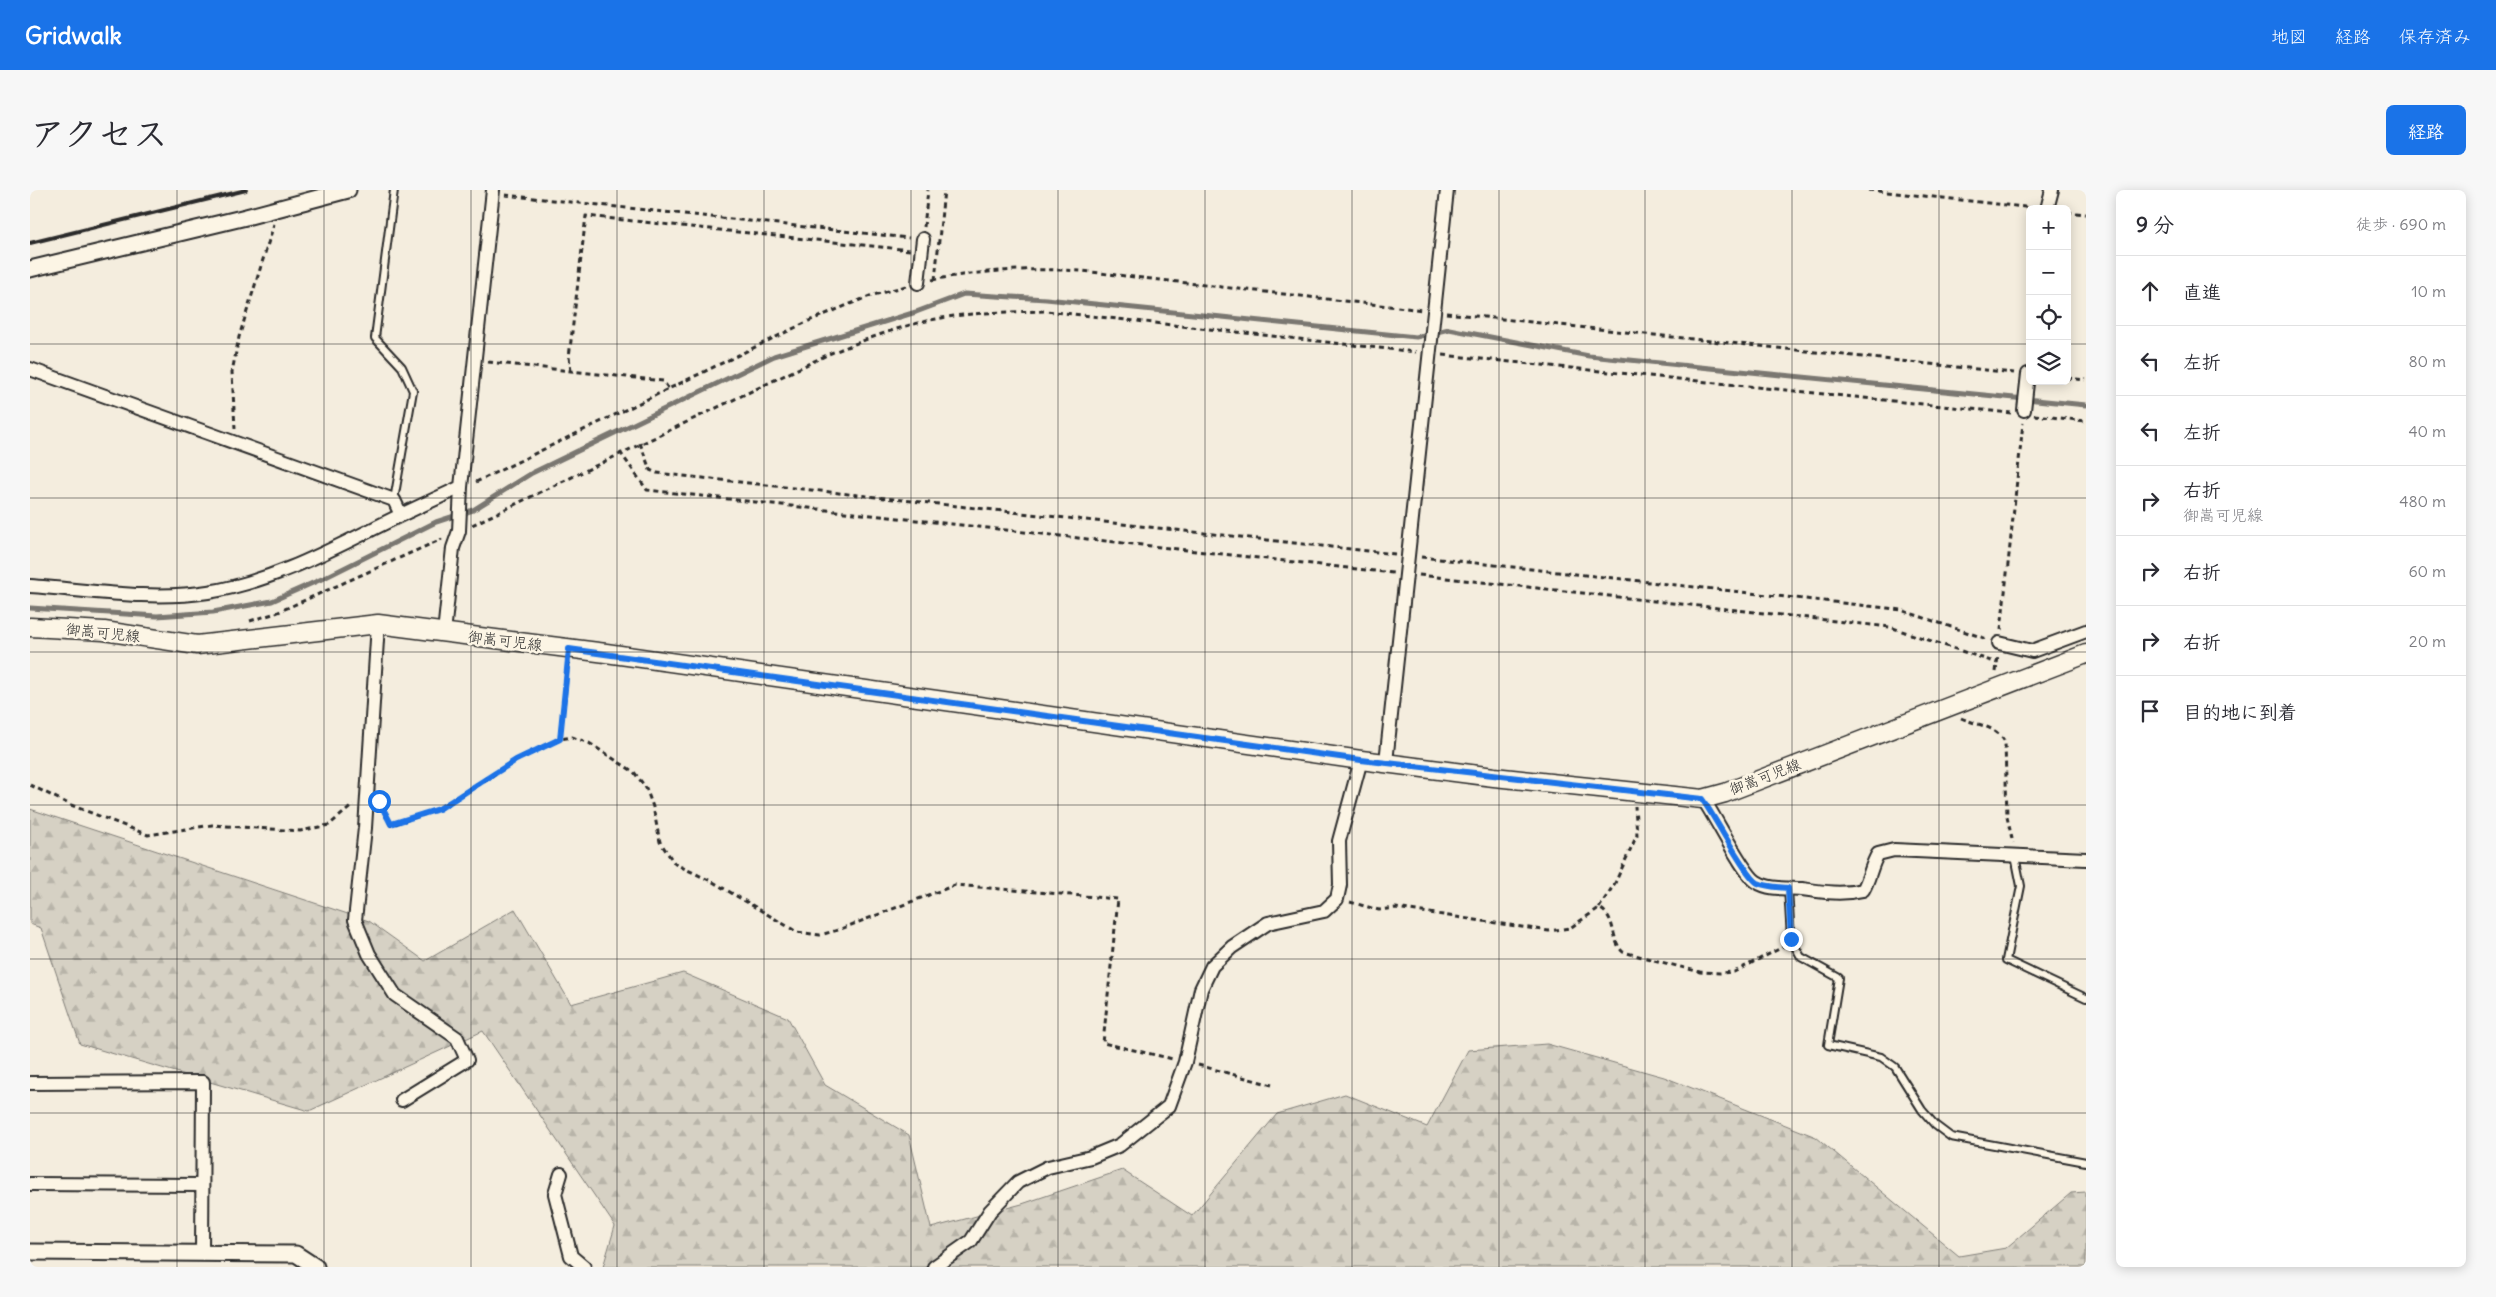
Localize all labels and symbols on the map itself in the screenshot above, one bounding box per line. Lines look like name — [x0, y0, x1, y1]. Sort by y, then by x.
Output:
street label: 御嵩可児線 — [65, 619, 141, 646]
street label: 御嵩可児線 — [467, 627, 543, 655]
street label: 御嵩可児線 — [1726, 754, 1803, 799]
route start — [368, 790, 391, 813]
route end — [1780, 928, 1803, 951]

